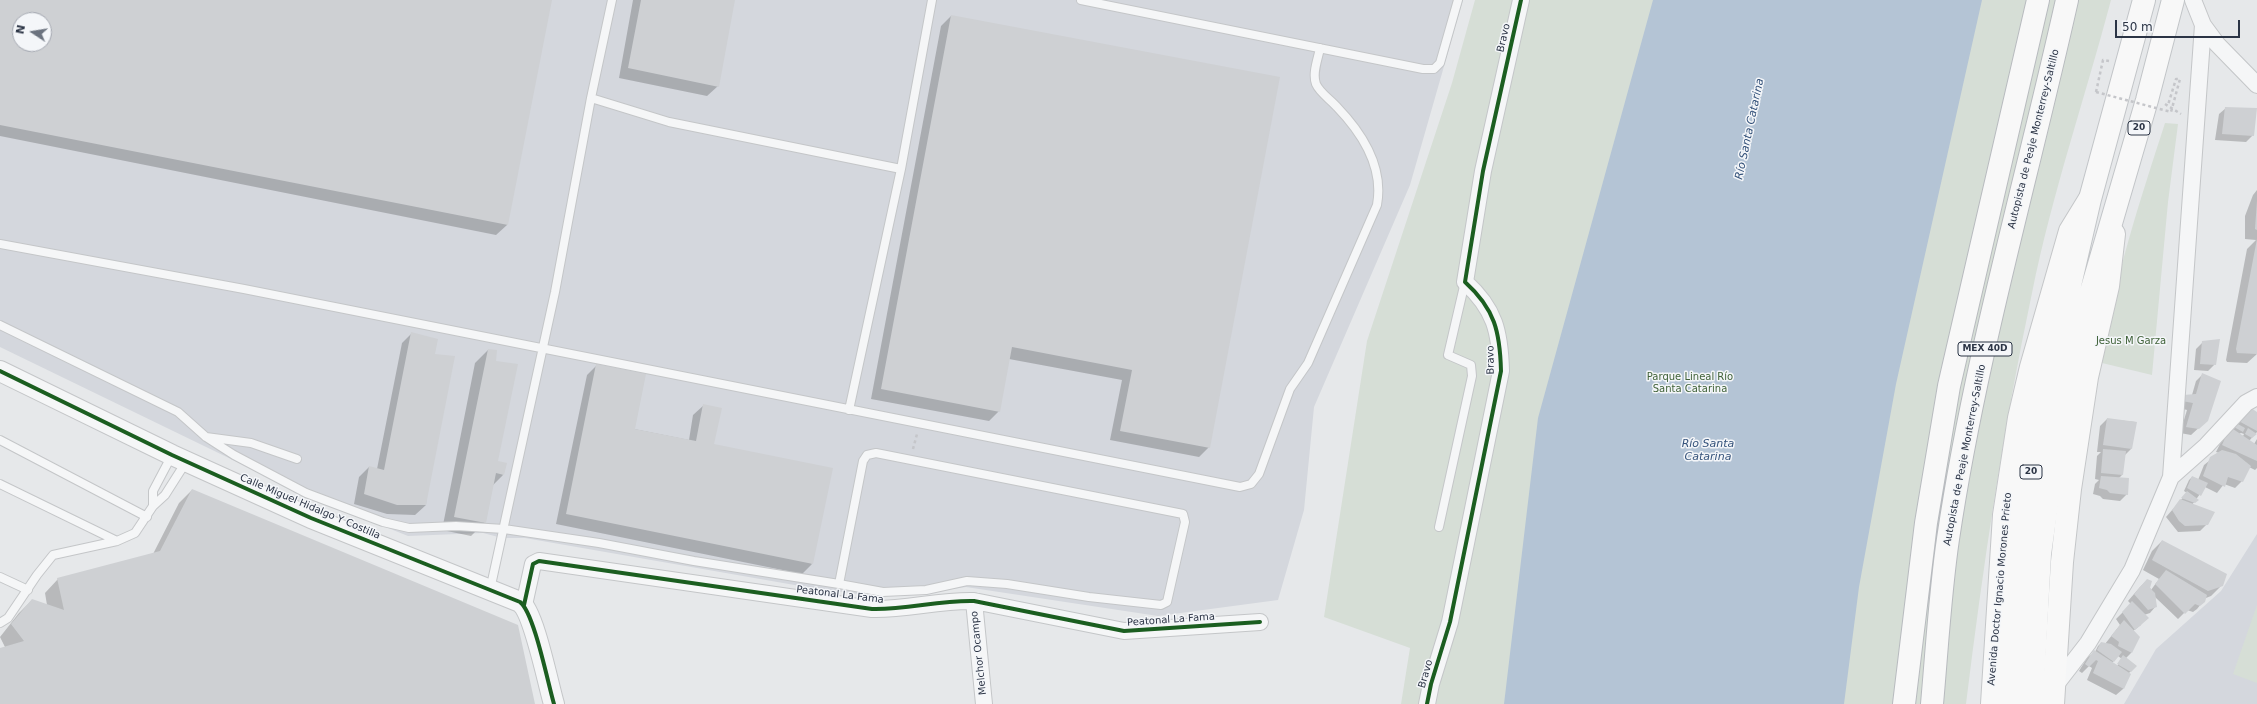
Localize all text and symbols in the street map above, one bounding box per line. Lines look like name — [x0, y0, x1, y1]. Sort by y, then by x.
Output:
north arrow — [12, 12, 52, 52]
scale bar — [2117, 12, 2242, 38]
text: 50 m — [2122, 20, 2153, 34]
street label: Bravo — [1495, 22, 1513, 54]
text: N — [13, 24, 28, 35]
street label: Autopista de Peaje Monterrey-Saltillo — [2006, 48, 2062, 230]
water label: Río Santa Catarina — [1733, 77, 1767, 181]
road number: 20 — [2128, 121, 2150, 135]
park label: Jesus M Garza — [2096, 335, 2166, 347]
road number: MEX 40D — [1958, 342, 2012, 356]
street label: Bravo — [1485, 345, 1497, 375]
street label: Autopista de Peaje Monterrey-Saltillo — [1941, 363, 1989, 547]
park label: Parque Lineal Río Santa Catarina — [1647, 371, 1733, 394]
water label: Río Santa Catarina — [1682, 437, 1734, 463]
road number: 20 — [2020, 465, 2042, 479]
street label: Calle Miguel Hidalgo Y Costilla — [238, 472, 382, 542]
street label: Avenida Doctor Ignacio Morones Prieto — [1986, 492, 2014, 686]
street label: Peatonal La Fama — [796, 584, 884, 606]
street label: Melchor Ocampo — [969, 610, 989, 696]
street label: Peatonal La Fama — [1127, 611, 1215, 629]
street label: Bravo — [1416, 658, 1436, 690]

